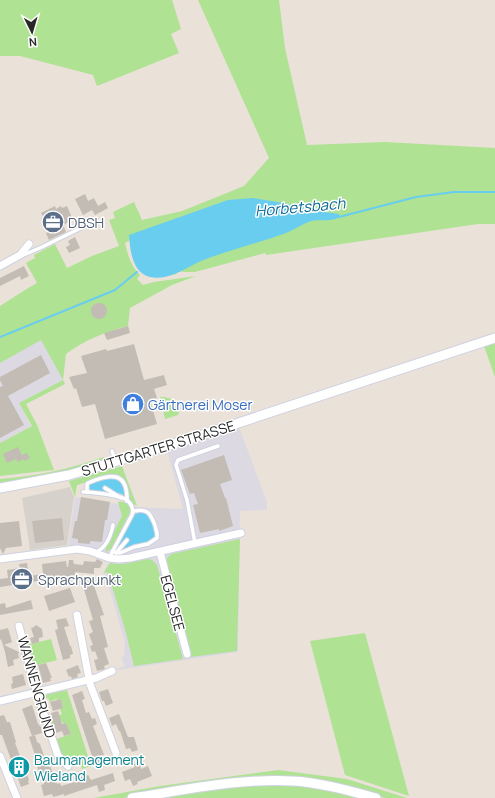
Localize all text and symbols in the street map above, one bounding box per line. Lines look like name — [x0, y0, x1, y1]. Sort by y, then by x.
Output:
north arrow — [12, 12, 52, 52]
text: N — [28, 35, 38, 50]
water label: Horbetsbach — [254, 193, 347, 221]
office icon: DBSH — [40, 209, 66, 235]
place label: DBSH — [68, 213, 104, 232]
shop icon: Gärtnerei Moser — [120, 391, 146, 417]
place label: Gärtnerei Moser — [148, 395, 252, 414]
street label: STUTTGARTER STRASSE — [79, 416, 237, 480]
office icon: Sprachpunkt — [9, 566, 35, 592]
place label: Sprachpunkt — [38, 570, 121, 589]
street label: EGELSEE — [156, 573, 190, 633]
street label: WANNENGRUND — [13, 634, 61, 740]
place label: Baumanagement Wieland — [34, 750, 145, 785]
building icon: Baumanagement Wieland — [6, 754, 32, 780]

